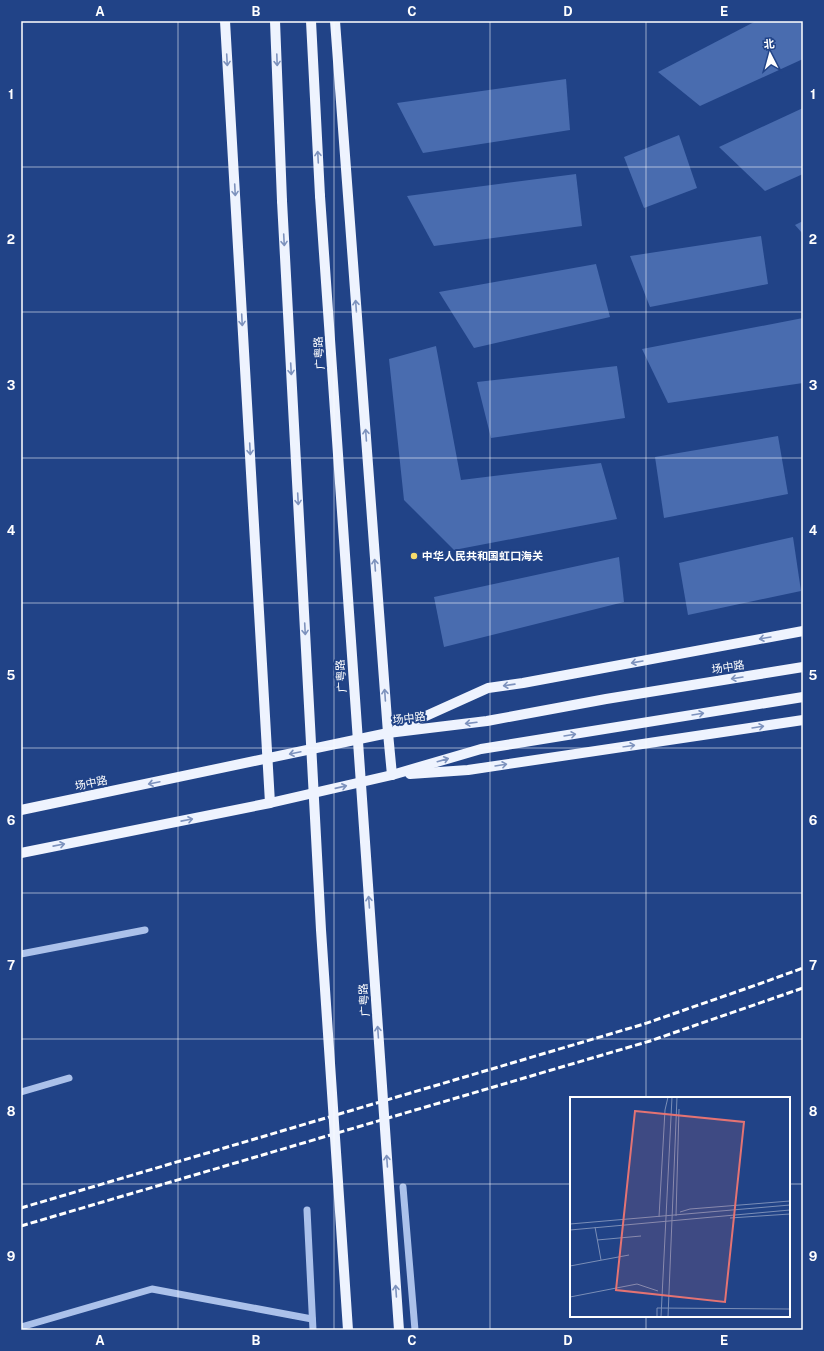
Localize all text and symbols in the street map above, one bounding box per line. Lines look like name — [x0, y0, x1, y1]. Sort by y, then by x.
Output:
text: A — [95, 4, 105, 19]
text: B — [252, 4, 261, 19]
text: C — [407, 4, 417, 19]
text: D — [563, 4, 573, 19]
text: E — [720, 4, 728, 19]
north arrow — [750, 34, 790, 74]
text: 北 — [763, 38, 775, 51]
one-way arrow — [224, 53, 231, 66]
one-way arrow — [273, 53, 280, 66]
text: 1 — [8, 87, 14, 102]
text: 1 — [810, 87, 816, 102]
one-way arrow — [314, 151, 321, 164]
one-way arrow — [231, 183, 239, 196]
text: 2 — [7, 232, 15, 247]
text: 2 — [809, 232, 817, 247]
one-way arrow — [280, 233, 287, 246]
one-way arrow — [353, 300, 360, 313]
one-way arrow — [239, 313, 246, 326]
street label: 广粤路 — [312, 336, 326, 370]
one-way arrow — [287, 362, 294, 375]
text: 3 — [7, 378, 16, 393]
text: 3 — [809, 378, 818, 393]
one-way arrow — [362, 429, 369, 442]
one-way arrow — [246, 442, 253, 455]
one-way arrow — [294, 492, 301, 505]
text: 4 — [7, 523, 16, 538]
text: 4 — [809, 523, 818, 538]
place label: 中华人民共和国虹口海关 — [422, 550, 543, 562]
marker: 中华人民共和国虹口海关 — [409, 551, 419, 561]
one-way arrow — [372, 559, 379, 572]
one-way arrow — [301, 622, 308, 635]
one-way arrow — [759, 635, 772, 643]
one-way arrow — [631, 658, 644, 666]
street label: 场中路 — [711, 658, 745, 676]
street label: 广粤路 — [334, 659, 348, 693]
text: 5 — [7, 668, 16, 683]
text: 5 — [809, 668, 818, 683]
one-way arrow — [731, 674, 744, 682]
one-way arrow — [503, 681, 516, 689]
one-way arrow — [381, 689, 388, 702]
street label: 场中路 — [392, 710, 426, 726]
one-way arrow — [692, 710, 705, 718]
one-way arrow — [465, 719, 478, 727]
one-way arrow — [751, 723, 764, 731]
one-way arrow — [563, 731, 576, 739]
one-way arrow — [622, 742, 635, 750]
one-way arrow — [289, 750, 302, 758]
one-way arrow — [436, 756, 449, 763]
one-way arrow — [494, 761, 507, 769]
street label: 场中路 — [74, 774, 108, 792]
one-way arrow — [148, 779, 161, 787]
one-way arrow — [334, 782, 347, 790]
text: 6 — [7, 813, 16, 828]
text: 6 — [809, 813, 818, 828]
one-way arrow — [180, 815, 193, 823]
one-way arrow — [52, 841, 65, 849]
one-way arrow — [365, 896, 372, 909]
text: 7 — [7, 958, 15, 973]
text: 7 — [809, 958, 817, 973]
street label: 广粤路 — [357, 983, 371, 1017]
one-way arrow — [374, 1026, 382, 1039]
inset map — [570, 1097, 790, 1317]
text: 8 — [7, 1104, 16, 1119]
text: 8 — [809, 1104, 818, 1119]
one-way arrow — [384, 1155, 391, 1168]
text: 9 — [7, 1249, 15, 1264]
text: 9 — [809, 1249, 817, 1264]
one-way arrow — [393, 1285, 400, 1298]
text: A — [95, 1333, 105, 1348]
text: B — [252, 1333, 261, 1348]
text: C — [407, 1333, 417, 1348]
text: D — [563, 1333, 573, 1348]
text: E — [720, 1333, 728, 1348]

